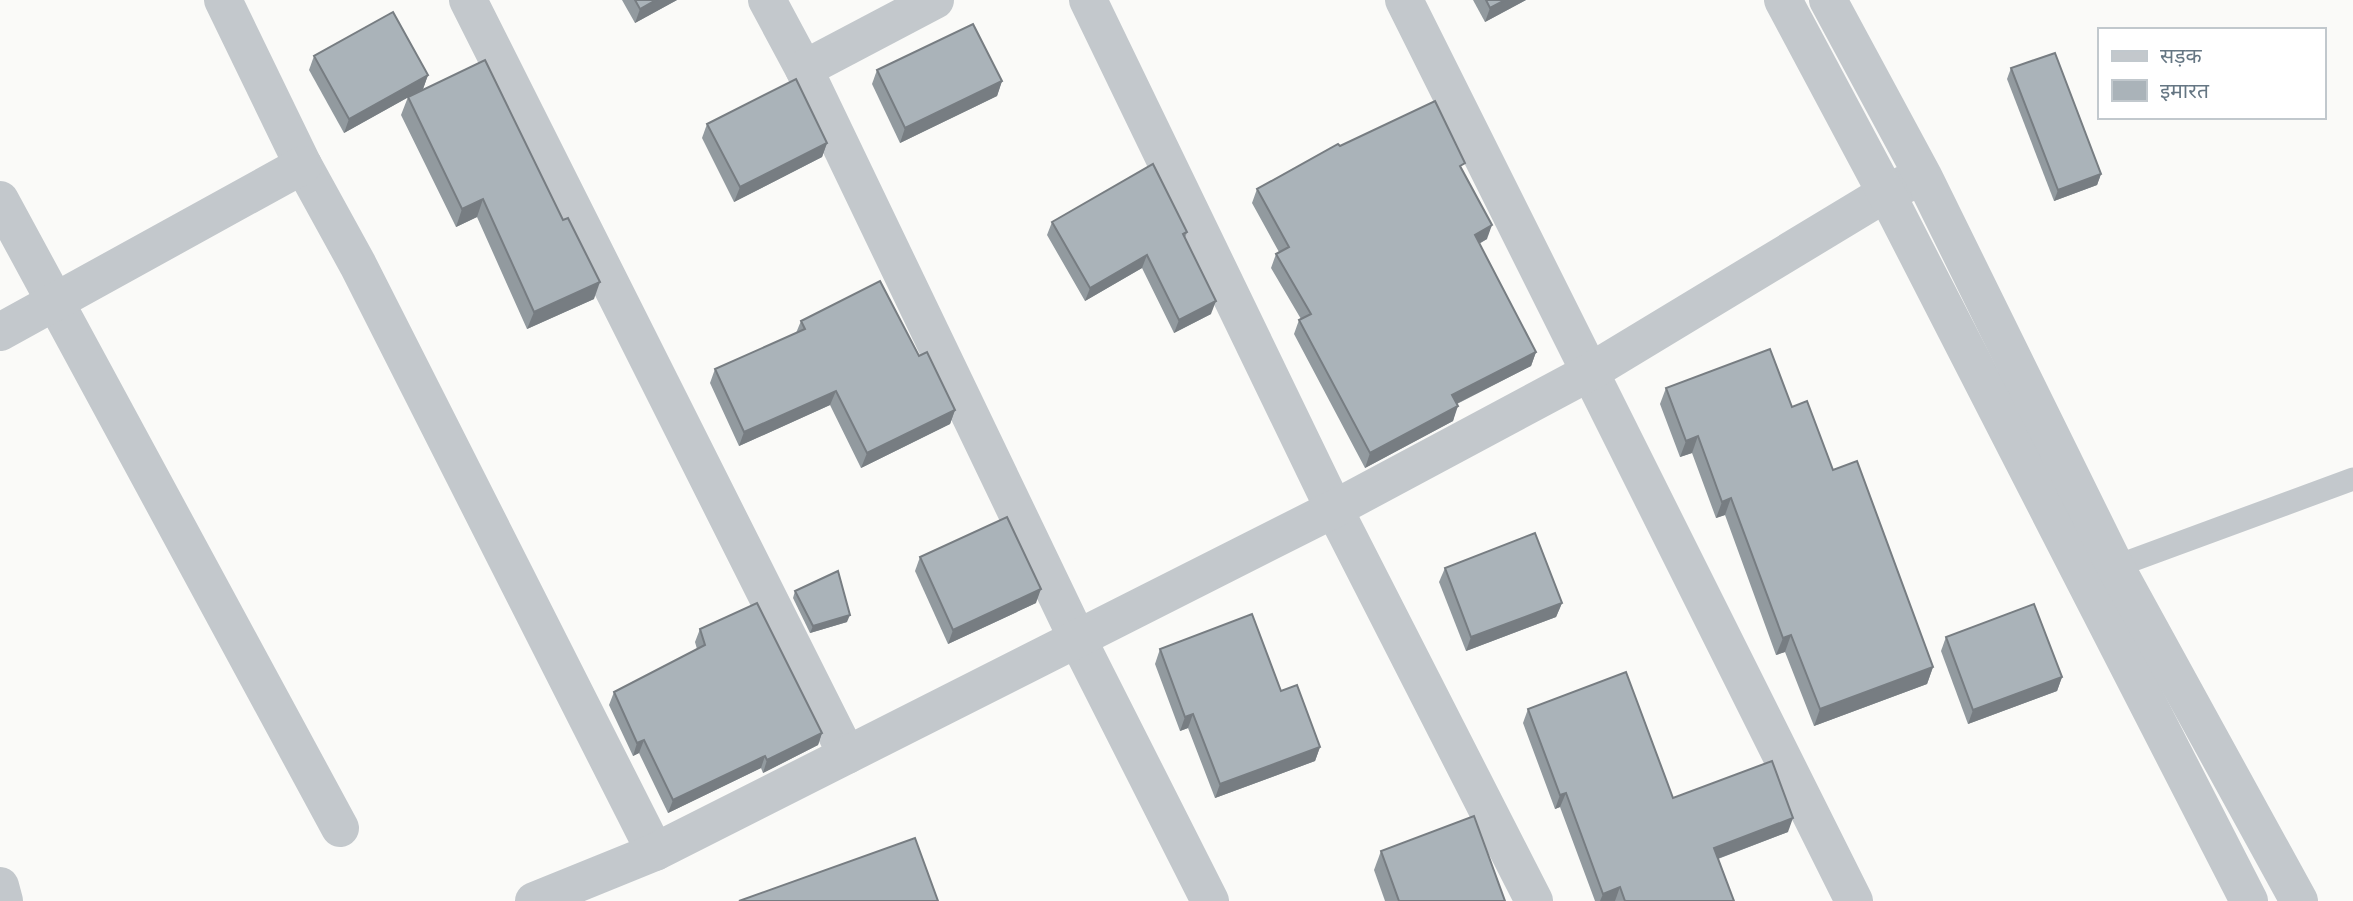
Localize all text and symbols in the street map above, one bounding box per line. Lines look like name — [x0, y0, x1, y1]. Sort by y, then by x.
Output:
legend — [2098, 28, 2325, 119]
text: सड़क — [2160, 43, 2202, 68]
text: इमारत — [2160, 78, 2210, 103]

